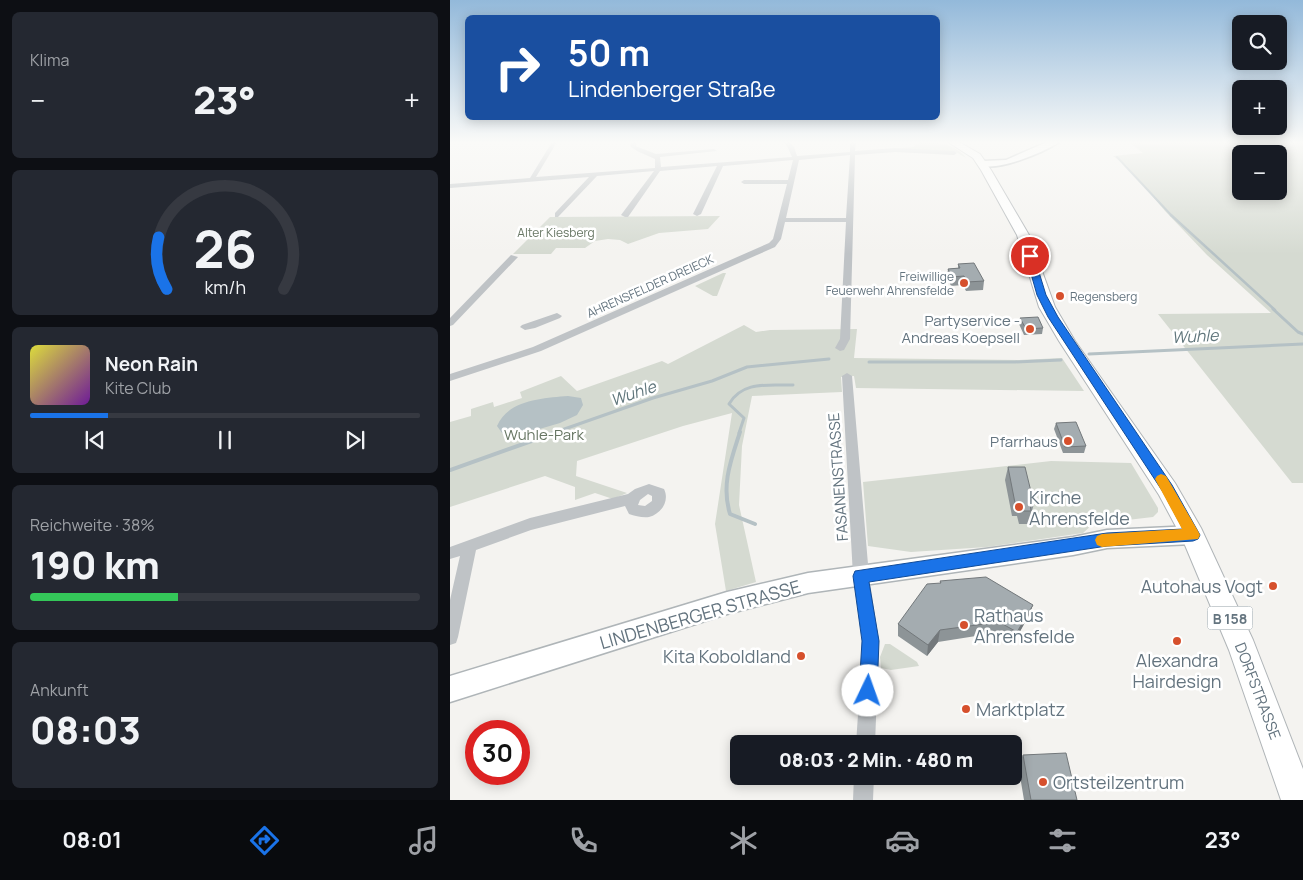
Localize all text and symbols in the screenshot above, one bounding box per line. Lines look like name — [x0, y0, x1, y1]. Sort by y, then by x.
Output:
map controls — [1232, 15, 1287, 200]
button: search — [1232, 15, 1287, 70]
text: 50 m — [568, 29, 650, 77]
icon: right — [485, 35, 550, 100]
text: Klima — [30, 49, 69, 71]
text: 23° — [193, 73, 256, 125]
text: Lindenberger Straße — [568, 74, 776, 104]
button: + — [1232, 80, 1287, 135]
text: − — [30, 81, 45, 119]
text: + — [404, 81, 420, 119]
button: − — [1232, 145, 1287, 200]
text: 26 — [193, 213, 257, 284]
park label: Alter Kiesberg — [517, 224, 595, 241]
pin — [1009, 235, 1051, 277]
icon: arrive — [1016, 242, 1044, 270]
street label: AHRENSFELDER DREIECK — [584, 250, 717, 322]
place label: Freiwillige Feuerwehr Ahrensfelde — [826, 268, 954, 299]
text: km/h — [204, 275, 246, 299]
marker: Freiwillige Feuerwehr Ahrensfelde — [958, 277, 970, 289]
place label: Regensberg — [1070, 288, 1137, 305]
marker: Regensberg — [1054, 290, 1066, 302]
place label: Partyservice - Andreas Koepsell — [901, 310, 1020, 348]
marker: Partyservice - Andreas Koepsell — [1024, 323, 1036, 335]
water label: Wuhle — [1171, 324, 1220, 348]
text: Neon Rain — [105, 351, 198, 377]
water label: Wuhle — [607, 374, 660, 411]
text: Kite Club — [105, 377, 171, 399]
street label: FASANENSTRASSE — [823, 412, 853, 542]
park label: Wuhle-Park — [504, 424, 584, 445]
icon: previous — [81, 426, 109, 454]
icon: pause — [211, 426, 239, 454]
icon: next — [341, 426, 369, 454]
place label: Pfarrhaus — [990, 431, 1058, 452]
marker: Pfarrhaus — [1062, 435, 1074, 447]
place label: Kirche Ahrensfelde — [1029, 485, 1130, 530]
marker: Kirche Ahrensfelde — [1013, 501, 1025, 513]
text: Reichweite · 38% — [30, 514, 155, 536]
text: 190 km — [30, 538, 160, 590]
street label: LINDENBERGER STRASSE — [597, 574, 803, 654]
place label: Autohaus Vogt — [1141, 574, 1263, 598]
marker: Autohaus Vogt — [1267, 580, 1279, 592]
place label: Rathaus Ahrensfelde — [974, 603, 1075, 648]
road number: B 158 — [1208, 606, 1252, 630]
marker: Rathaus Ahrensfelde — [958, 619, 970, 631]
marker: Alexandra Hairdesign — [1171, 635, 1183, 647]
street label: DORFSTRASSE — [1230, 640, 1286, 742]
place label: Kita Koboldland — [663, 644, 791, 668]
place label: Alexandra Hairdesign — [1132, 648, 1222, 693]
marker: Kita Koboldland — [795, 650, 807, 662]
position arrow — [841, 664, 893, 716]
text: Ankunft — [30, 679, 89, 701]
place label: Marktplatz — [976, 697, 1065, 721]
text: 08:03 — [30, 703, 141, 755]
marker: Marktplatz — [960, 703, 972, 715]
speed limit sign: 30 — [465, 720, 530, 785]
text: 08:03 · 2 Min. · 480 m — [779, 747, 973, 773]
place label: Ortsteilzentrum — [1053, 770, 1184, 794]
marker: Ortsteilzentrum — [1037, 776, 1049, 788]
icon: directions — [247, 823, 282, 858]
icon: music — [406, 823, 441, 858]
icon: phone — [566, 823, 601, 858]
icon: climate — [726, 823, 761, 858]
icon: car — [885, 823, 920, 858]
icon: filters — [1045, 823, 1080, 858]
text: 08:01 — [62, 825, 122, 855]
text: 23° — [1205, 825, 1241, 855]

